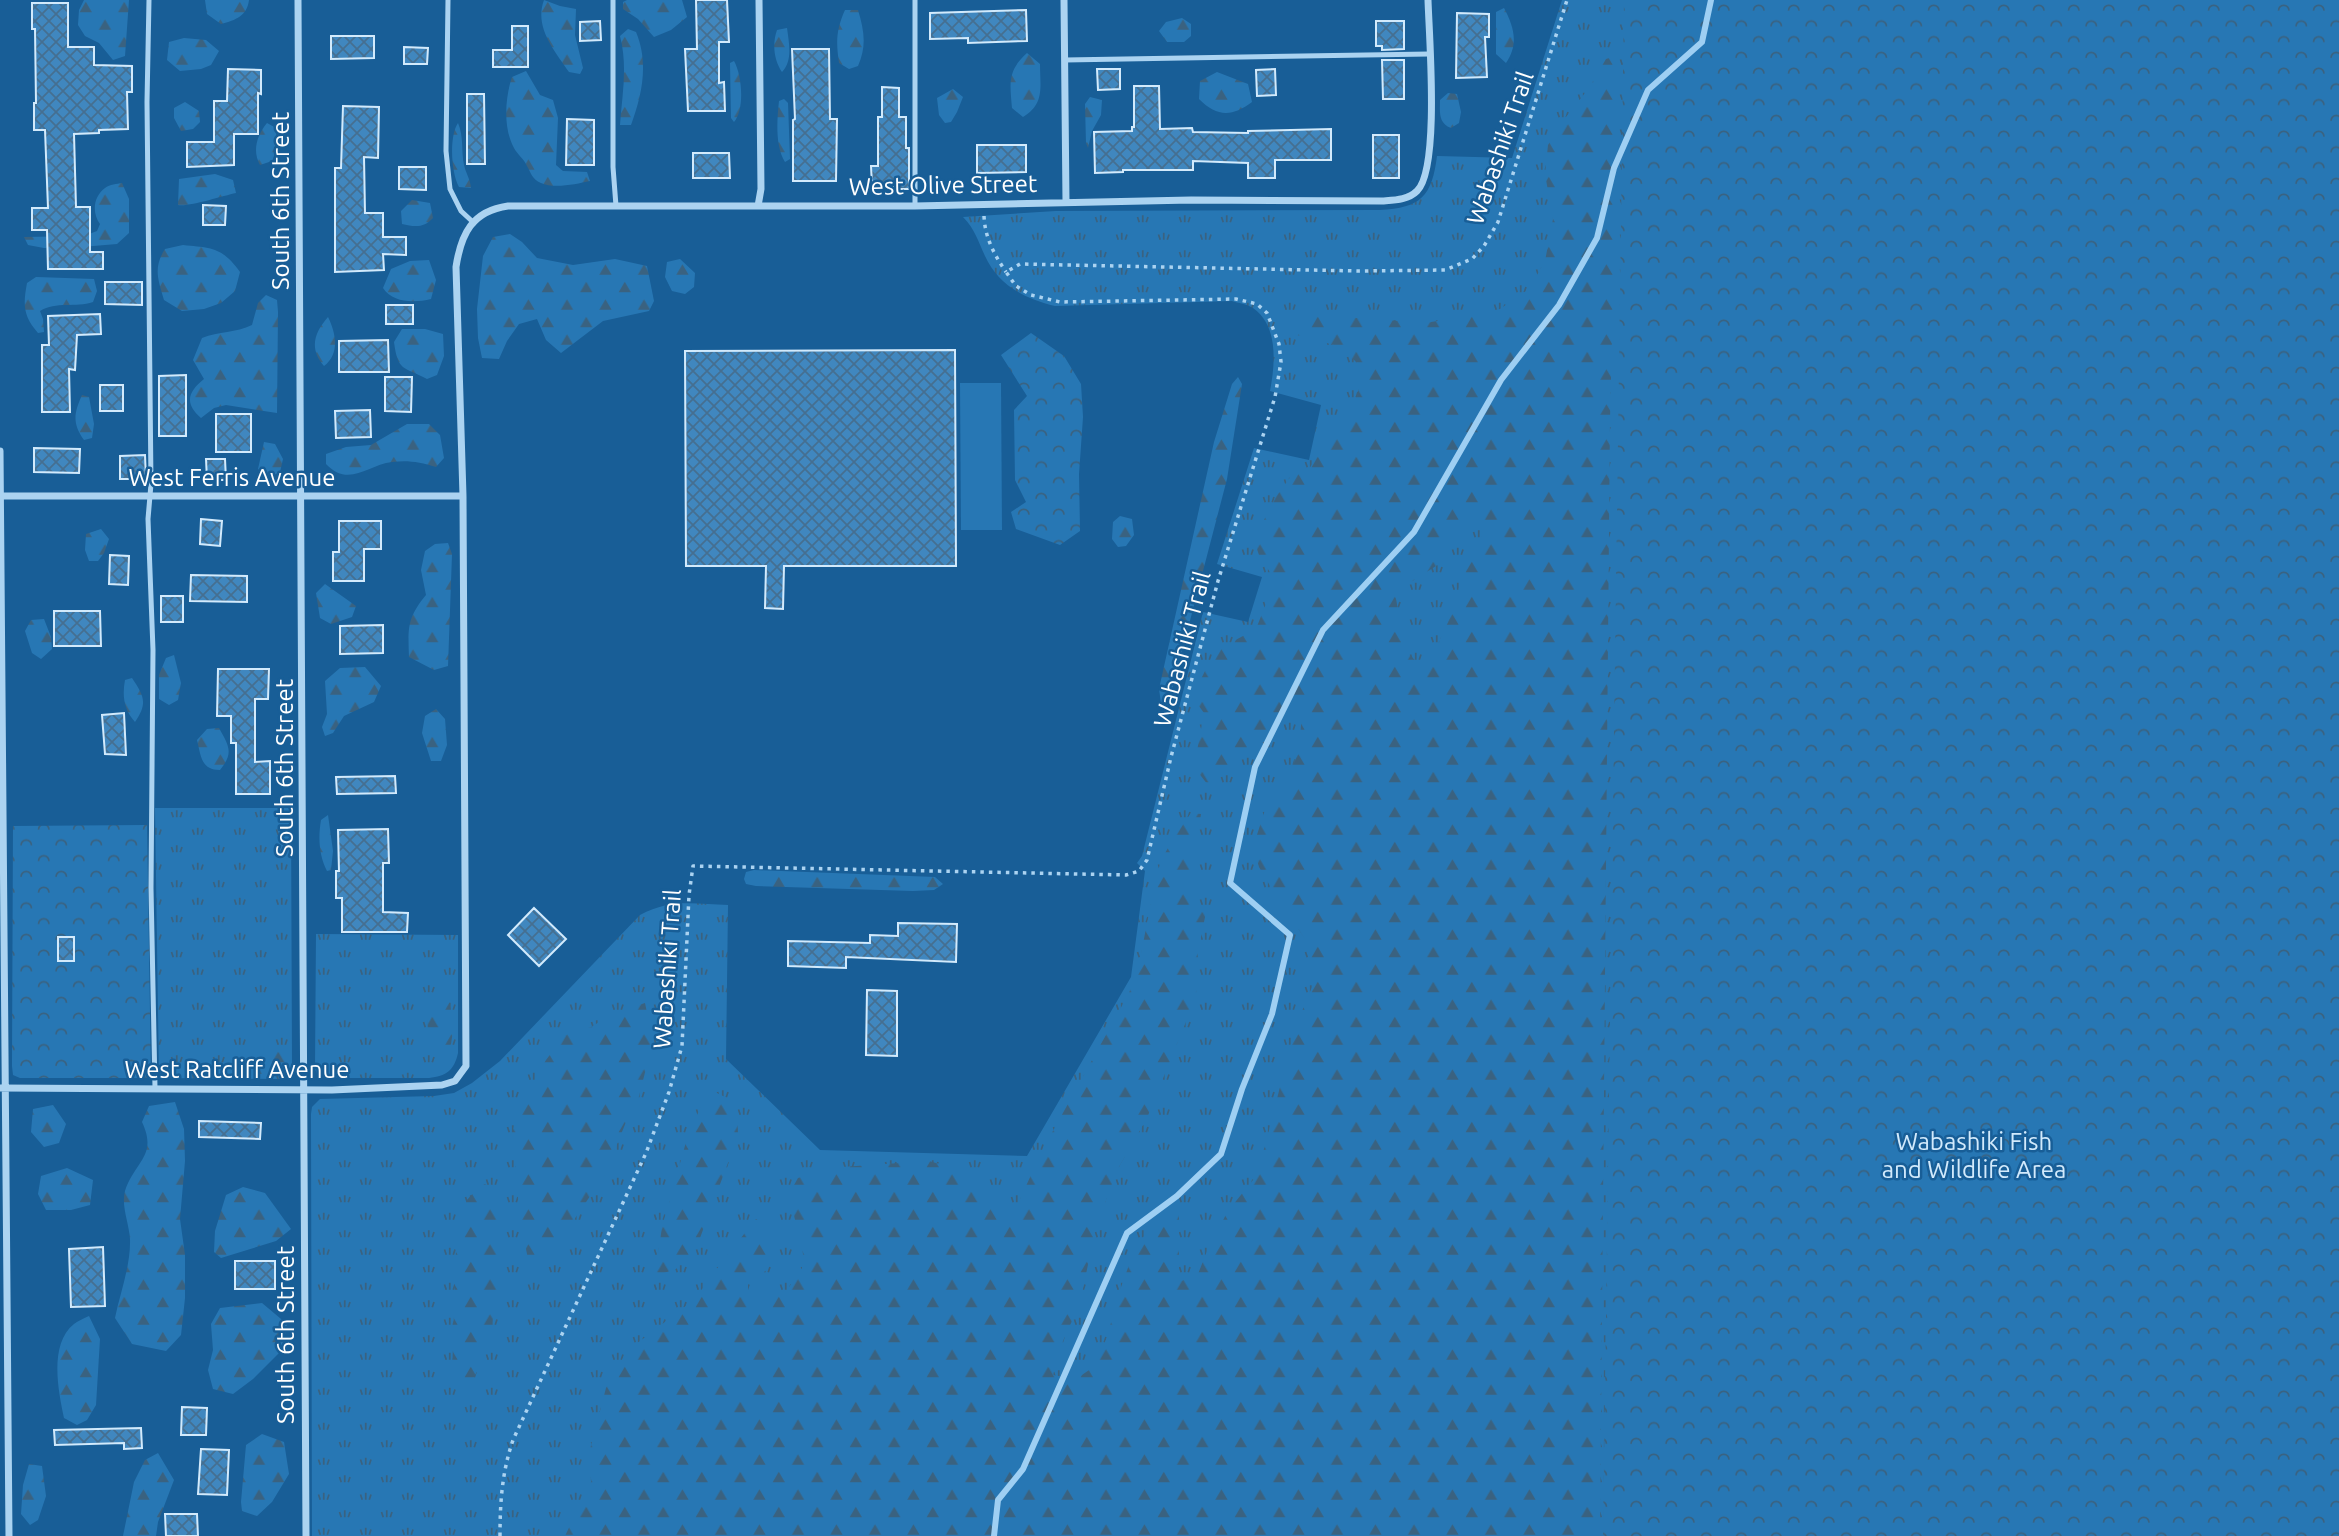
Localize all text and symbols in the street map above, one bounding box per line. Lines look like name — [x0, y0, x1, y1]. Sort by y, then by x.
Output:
street label: Wabashiki Trail — [1461, 68, 1539, 228]
street label: South 6th Street — [267, 111, 294, 290]
street label: West Olive Street — [849, 170, 1038, 200]
street label: West Ferris Avenue — [128, 464, 336, 491]
street label: Wabashiki Trail — [1148, 568, 1216, 730]
street label: South 6th Street — [271, 678, 298, 857]
street label: Wabashiki Trail — [648, 888, 686, 1050]
street label: West Ratcliff Avenue — [125, 1056, 349, 1083]
park label: Wabashiki Fish and Wildlife Area — [1882, 1128, 2066, 1183]
street label: South 6th Street — [272, 1245, 299, 1424]

